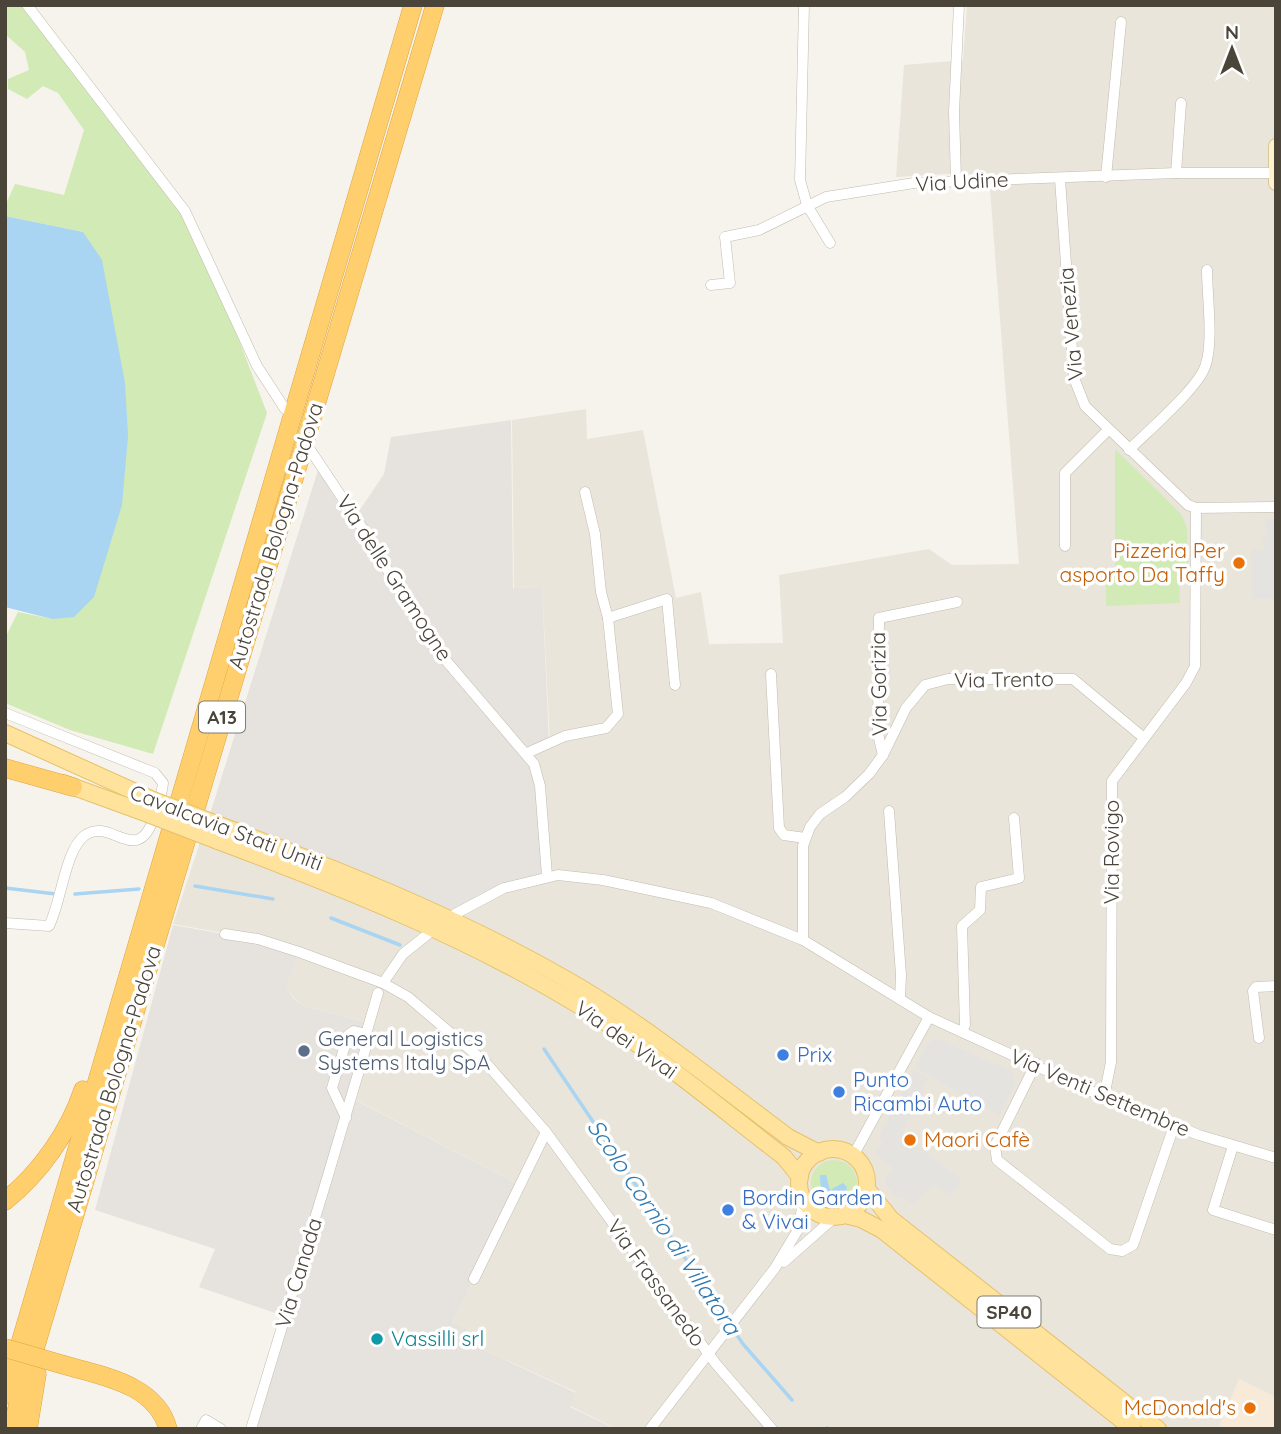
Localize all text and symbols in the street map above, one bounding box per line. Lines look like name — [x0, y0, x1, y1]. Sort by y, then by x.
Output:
north arrow — [1197, 14, 1267, 84]
text: N — [1225, 20, 1239, 44]
street label: Via Udine — [915, 166, 1009, 196]
street label: Via Venezia — [1052, 266, 1088, 382]
street label: Autostrada Bologna-Padova — [222, 399, 328, 672]
street label: Via delle Gramogne — [331, 490, 458, 665]
place label: Pizzeria Per asporto Da Taffy — [1060, 537, 1225, 587]
marker: Pizzeria Per asporto Da Taffy — [1231, 555, 1247, 571]
street label: Via Gorizia — [864, 632, 892, 736]
street label: Via Trento — [954, 665, 1054, 693]
road number: A13 — [199, 702, 245, 732]
street label: Cavalcavia Stati Uniti — [126, 778, 326, 876]
street label: Via Rovigo — [1098, 800, 1124, 904]
street label: Autostrada Bologna-Padova — [60, 942, 166, 1215]
street label: Via dei Vivai — [571, 995, 683, 1084]
place label: General Logistics Systems Italy SpA — [318, 1025, 490, 1075]
place label: Prix — [797, 1041, 832, 1067]
street label: Via Venti Settembre — [1007, 1042, 1194, 1142]
marker: General Logistics Systems Italy SpA — [296, 1043, 312, 1059]
marker: Prix — [775, 1047, 791, 1063]
place label: Punto Ricambi Auto — [853, 1066, 982, 1116]
marker: Punto Ricambi Auto — [831, 1084, 847, 1100]
water label: Scolo Cornio di Villatora — [581, 1113, 748, 1341]
place label: Maori Cafè — [924, 1126, 1030, 1152]
marker: Maori Cafè — [902, 1132, 918, 1148]
place label: Bordin Garden & Vivai — [742, 1184, 883, 1234]
marker: Bordin Garden & Vivai — [720, 1202, 736, 1218]
street label: Via Frassanedo — [602, 1214, 712, 1351]
street label: Via Canada — [269, 1215, 327, 1331]
road number: SP40 — [978, 1296, 1040, 1328]
place label: Vassilli srl — [391, 1325, 484, 1351]
marker: Vassilli srl — [369, 1331, 385, 1347]
place label: McDonald's — [1124, 1394, 1236, 1420]
marker: McDonald's — [1242, 1400, 1258, 1416]

